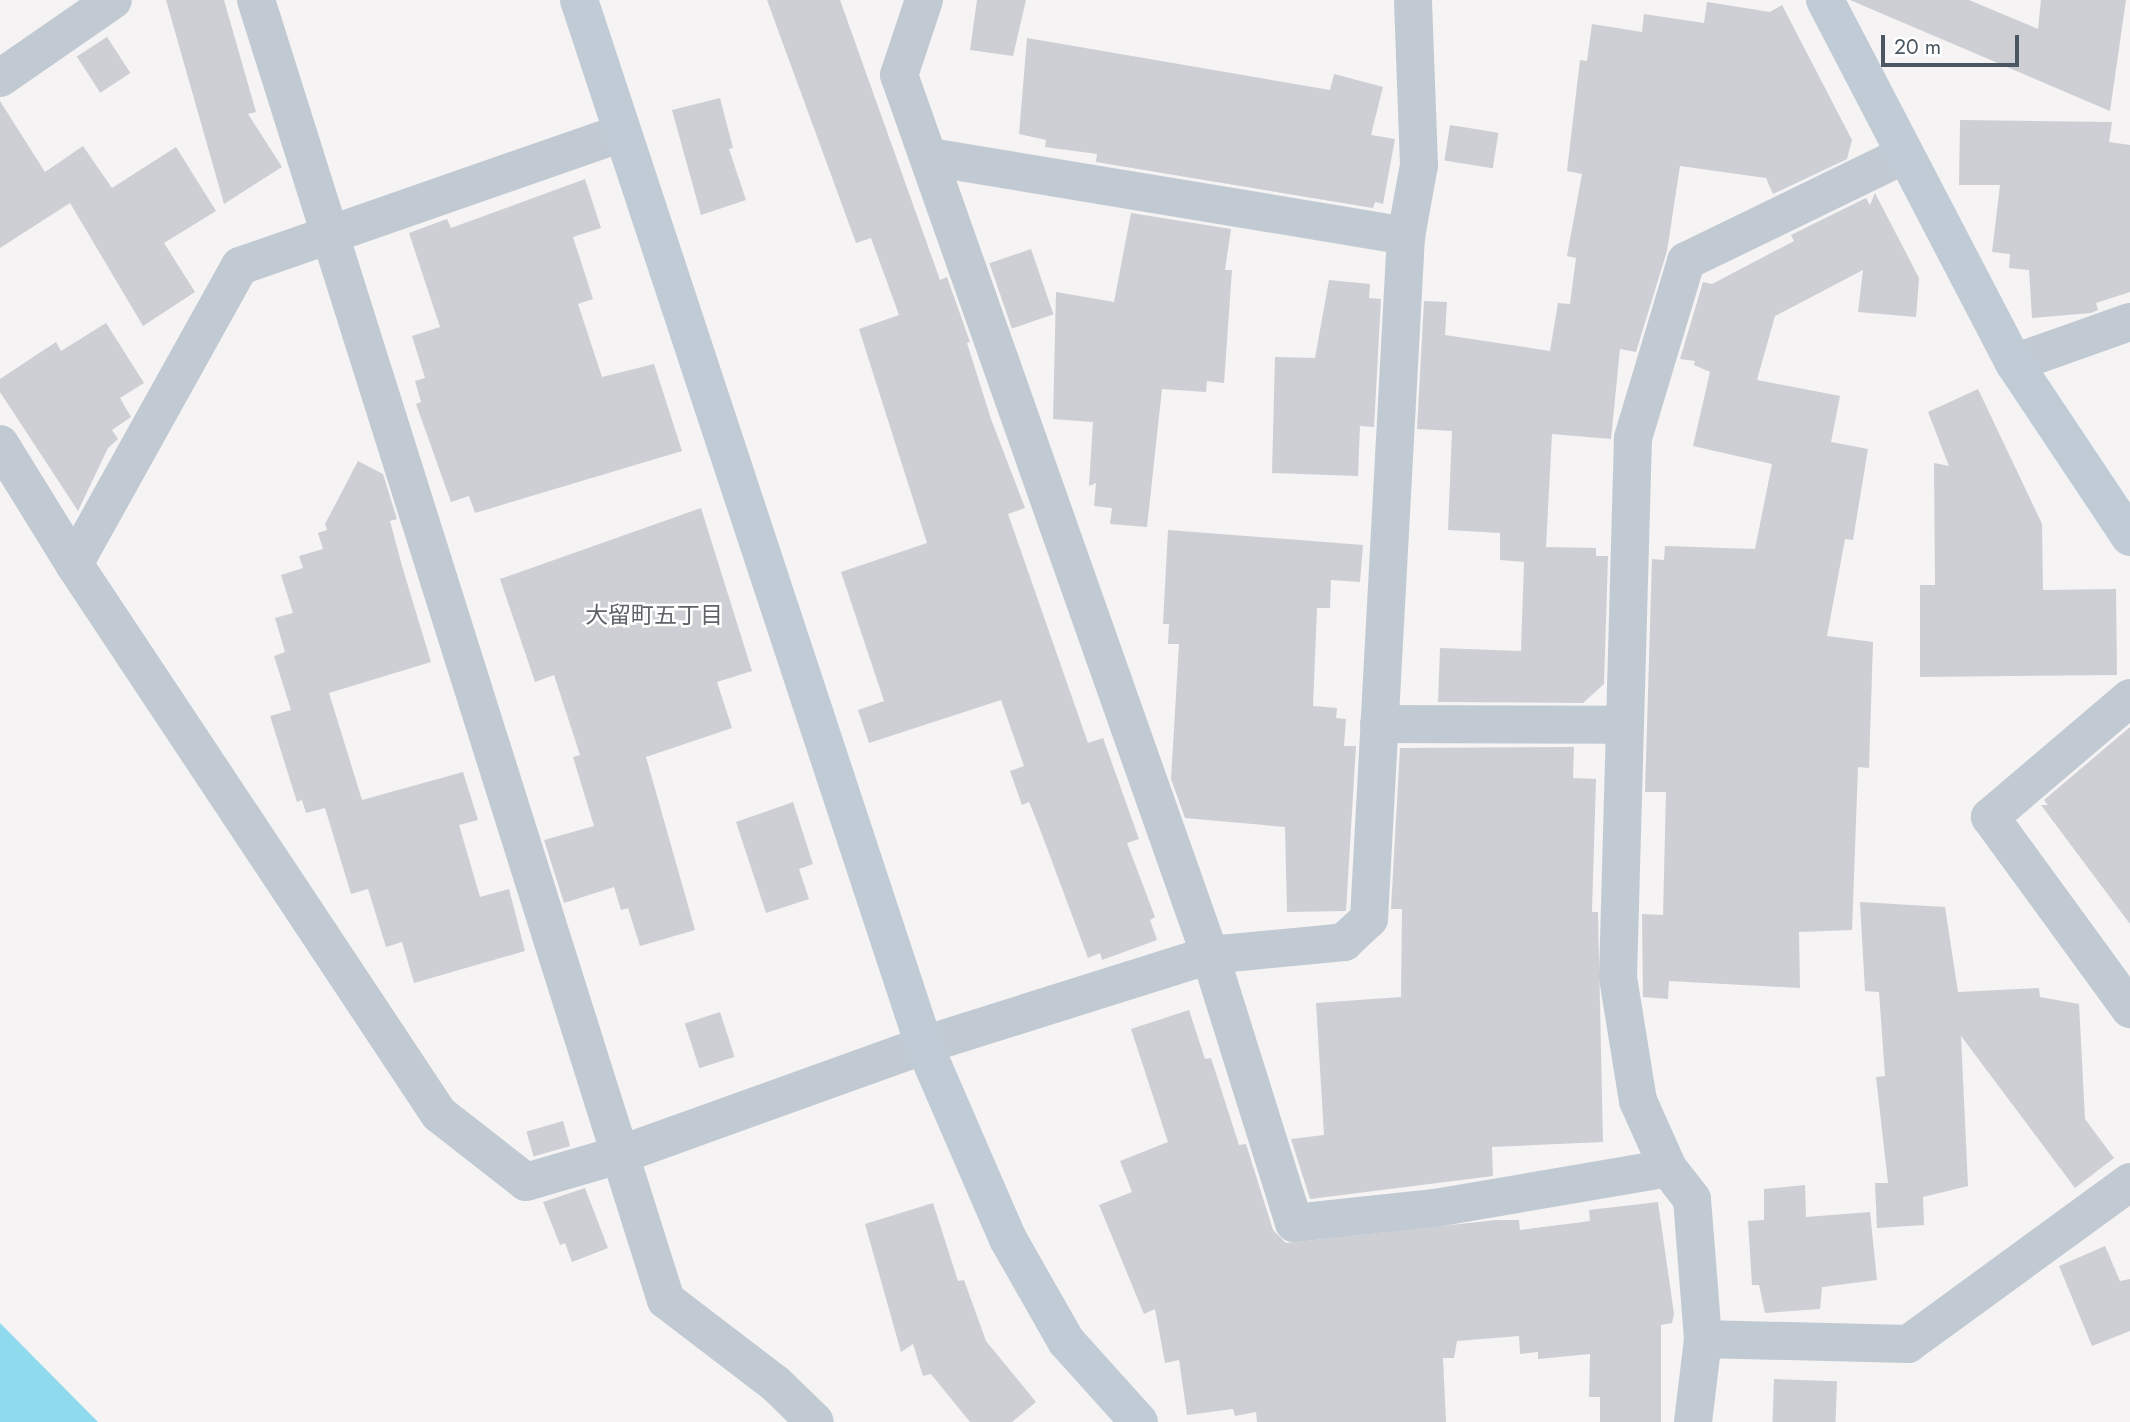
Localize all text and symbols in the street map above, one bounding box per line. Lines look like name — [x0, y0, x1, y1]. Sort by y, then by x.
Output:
scale bar — [1885, 21, 2023, 65]
text: 20 m — [1894, 32, 1941, 62]
district label: 大留町五丁目 — [585, 601, 723, 629]

